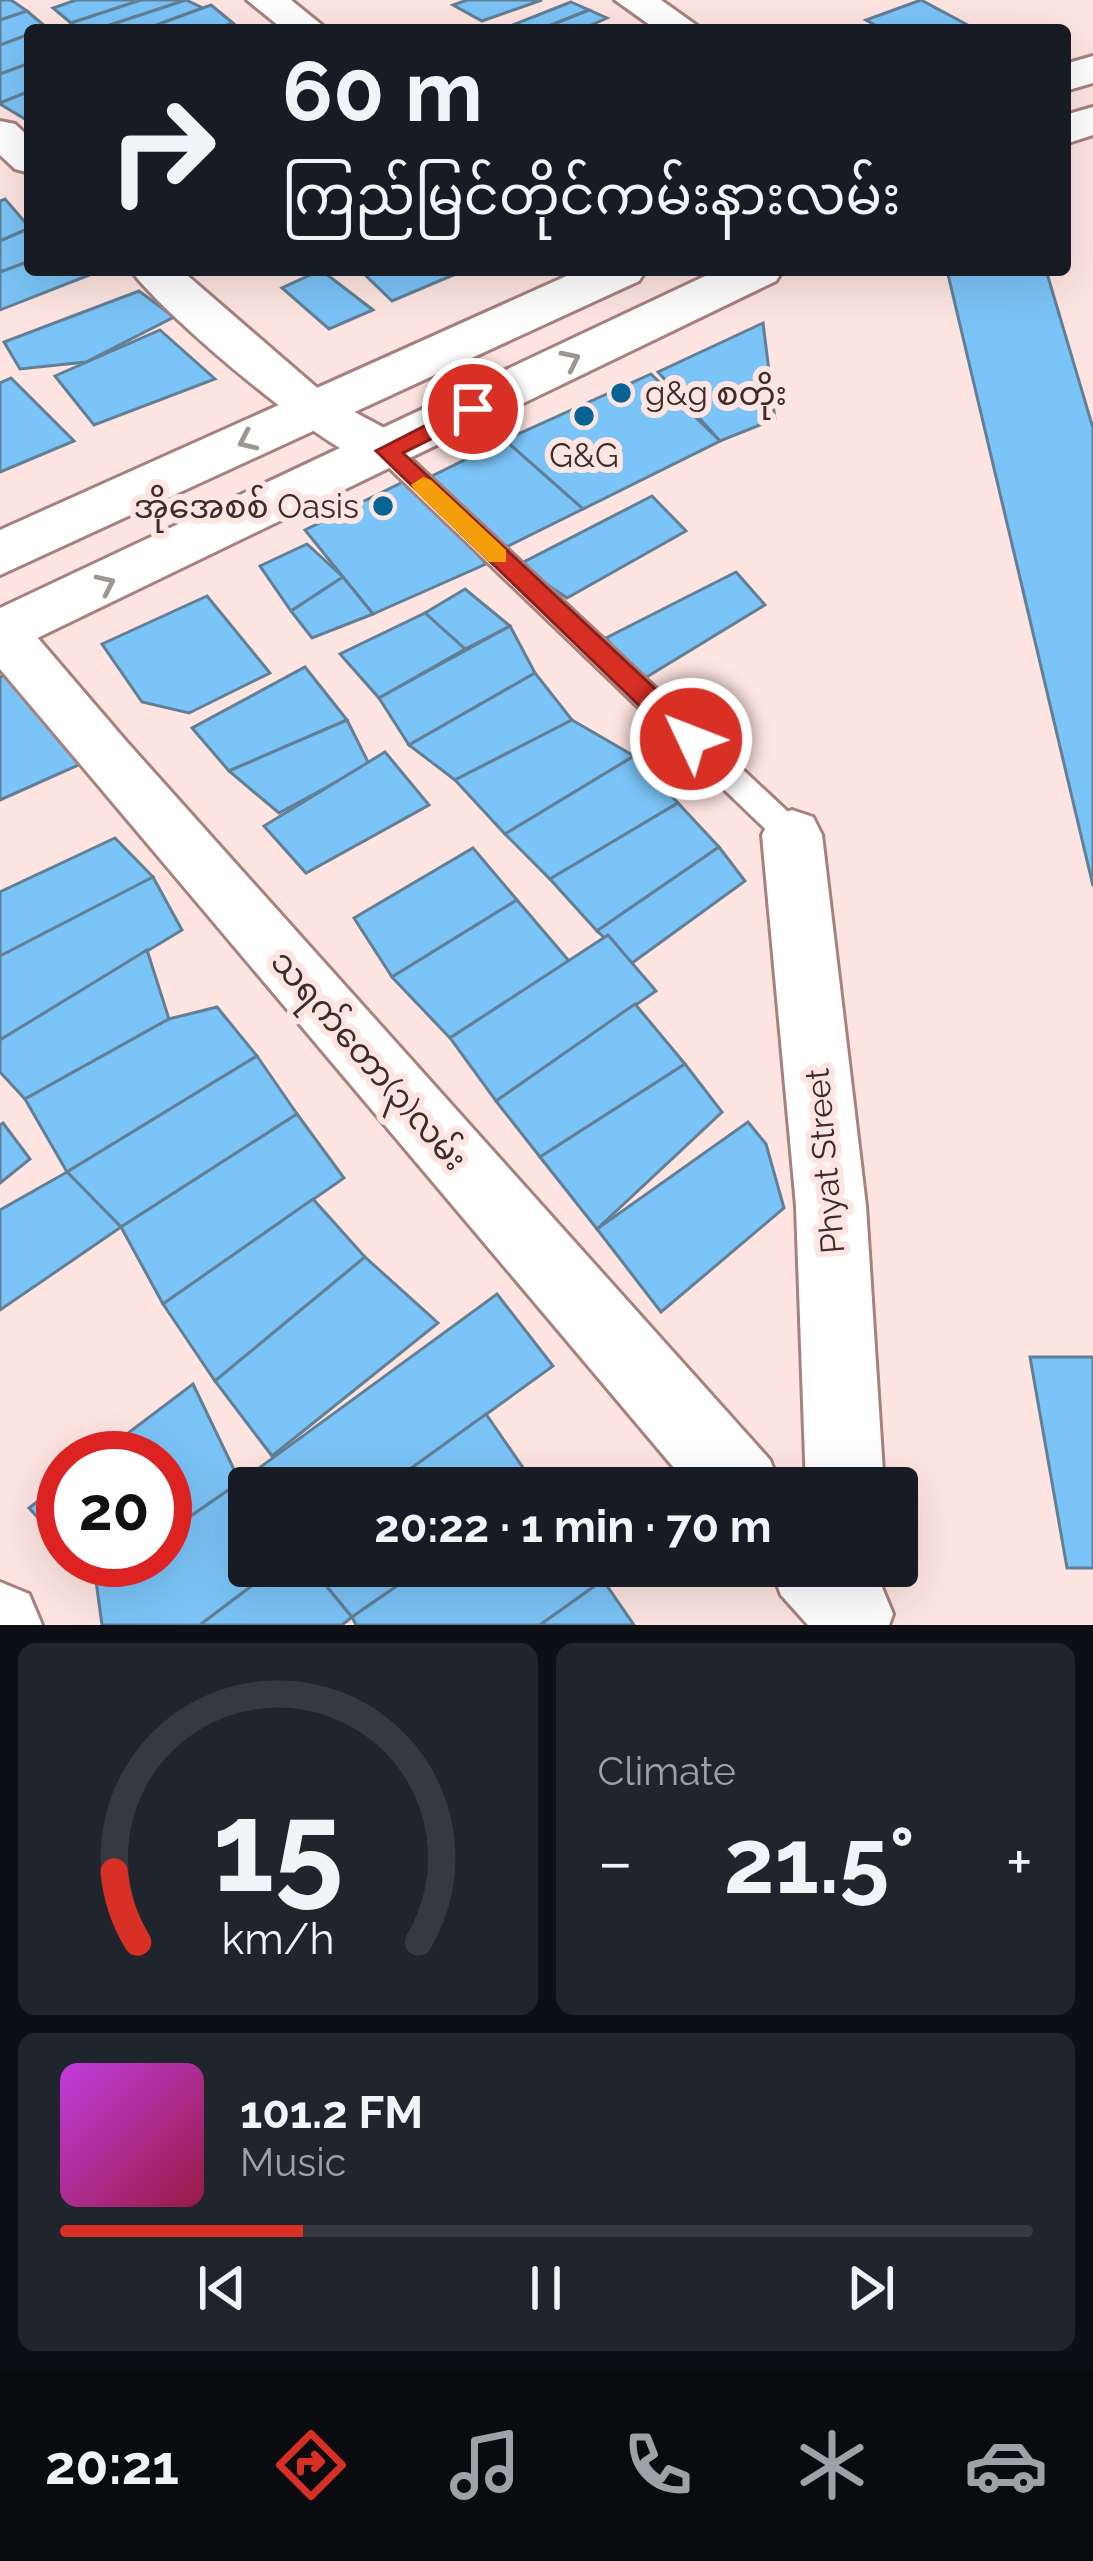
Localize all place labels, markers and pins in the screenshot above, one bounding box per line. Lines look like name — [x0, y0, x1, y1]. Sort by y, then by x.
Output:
pin — [422, 358, 524, 460]
place label: g&g စတိုး — [645, 371, 787, 420]
marker: g&g စတိုး — [608, 380, 634, 406]
marker: G&G — [571, 403, 597, 429]
place label: G&G — [549, 436, 619, 475]
place label: အိုအေစစ် Oasis — [133, 484, 359, 533]
marker: အိုအေစစ် Oasis — [370, 493, 396, 519]

